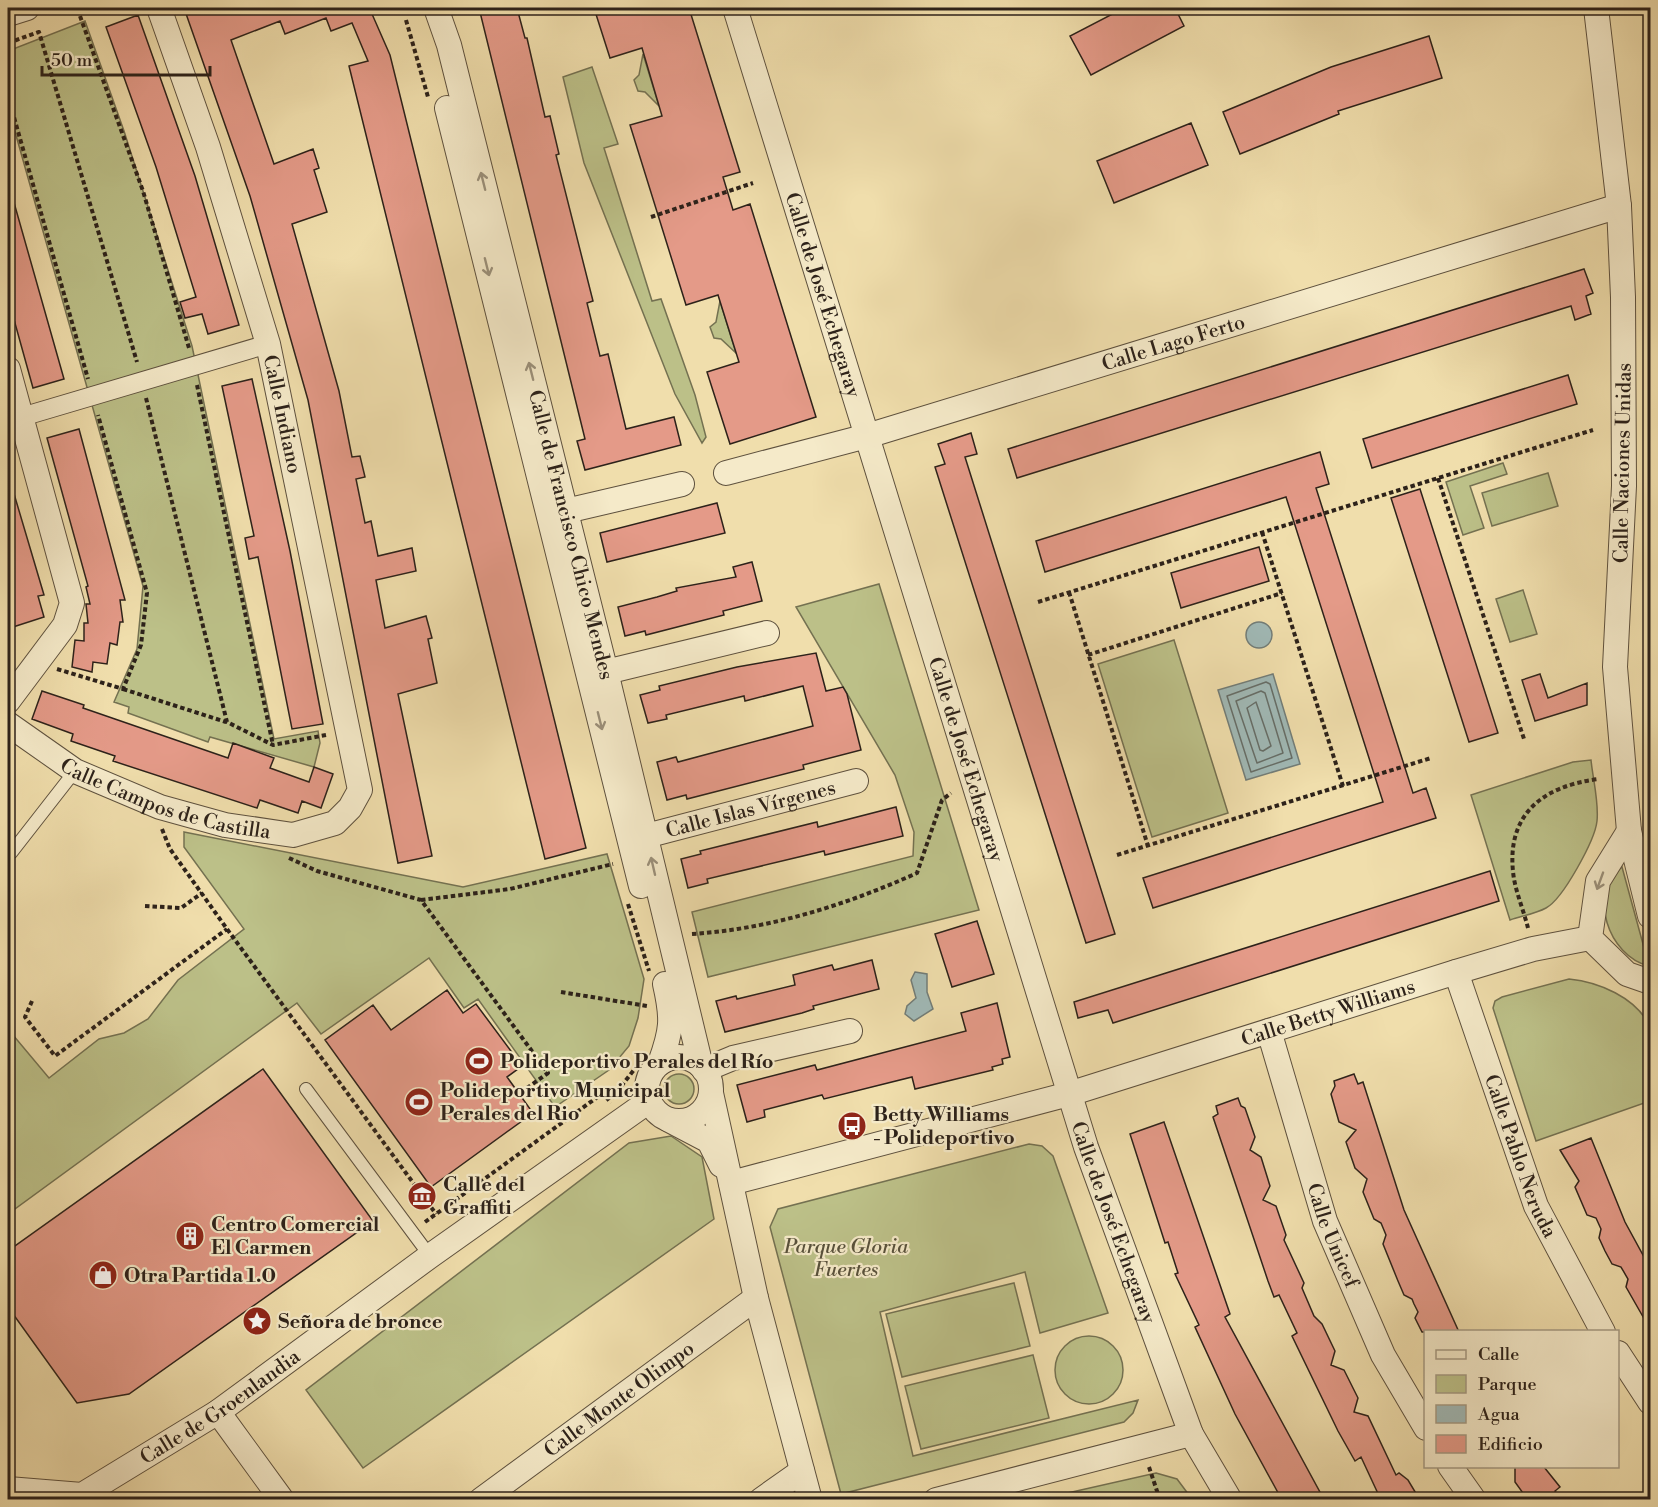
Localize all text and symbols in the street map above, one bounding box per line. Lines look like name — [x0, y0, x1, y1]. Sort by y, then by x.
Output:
scale bar — [42, 39, 210, 77]
text: 50 m — [51, 49, 93, 72]
one-way arrow — [477, 172, 489, 191]
street label: Calle de José Echegaray — [779, 190, 865, 401]
one-way arrow — [482, 257, 494, 276]
street label: Calle Lago Ferto — [1099, 310, 1248, 377]
street label: Calle Indiano — [257, 353, 306, 476]
one-way arrow — [524, 361, 536, 380]
street label: Calle Naciones Unidas — [1609, 363, 1638, 563]
street label: Calle de Francisco Chico Mendes — [522, 388, 618, 682]
street label: Calle de José Echegaray — [922, 654, 1008, 865]
one-way arrow — [595, 711, 607, 730]
street label: Calle Campos de Castilla — [54, 753, 273, 846]
street label: Calle Islas Vírgenes — [663, 776, 838, 844]
one-way arrow — [647, 856, 658, 876]
one-way arrow — [1593, 872, 1604, 890]
street label: Calle Betty Williams — [1238, 975, 1418, 1053]
sports icon: Polideportivo Perales del Río — [463, 1045, 495, 1077]
place label: Polideportivo Perales del Río — [500, 1050, 774, 1075]
street label: Calle Pablo Neruda — [1478, 1071, 1562, 1243]
place label: Polideportivo Municipal Perales del Rio — [440, 1079, 671, 1127]
sports icon: Polideportivo Municipal Perales del Rio — [403, 1086, 435, 1118]
place label: Betty Williams - Polideportivo — [873, 1103, 1015, 1151]
bus stop icon: Betty Williams - Polideportivo — [836, 1110, 868, 1142]
street label: Calle de José Echegaray — [1065, 1119, 1161, 1327]
place label: Calle del Graffiti — [443, 1173, 525, 1221]
museum icon: Calle del Graffiti — [406, 1180, 438, 1212]
street label: Calle Unicef — [1300, 1180, 1364, 1292]
place label: Centro Comercial El Carmen — [211, 1213, 380, 1261]
building icon: Centro Comercial El Carmen — [174, 1220, 206, 1252]
park label: Parque Gloria Fuertes — [783, 1235, 909, 1283]
shop icon: Otra Partida 1.0 — [87, 1259, 119, 1291]
place label: Otra Partida 1.0 — [124, 1264, 276, 1289]
place icon: Señora de bronce — [241, 1305, 273, 1337]
place label: Señora de bronce — [278, 1310, 443, 1335]
legend — [1424, 1330, 1619, 1468]
street label: Calle Monte Olimpo — [540, 1337, 700, 1463]
text: Calle — [1478, 1343, 1519, 1366]
street label: Calle de Groenlandia — [136, 1344, 306, 1471]
text: Parque — [1478, 1373, 1537, 1396]
text: Agua — [1477, 1403, 1520, 1426]
text: Edificio — [1478, 1433, 1543, 1456]

